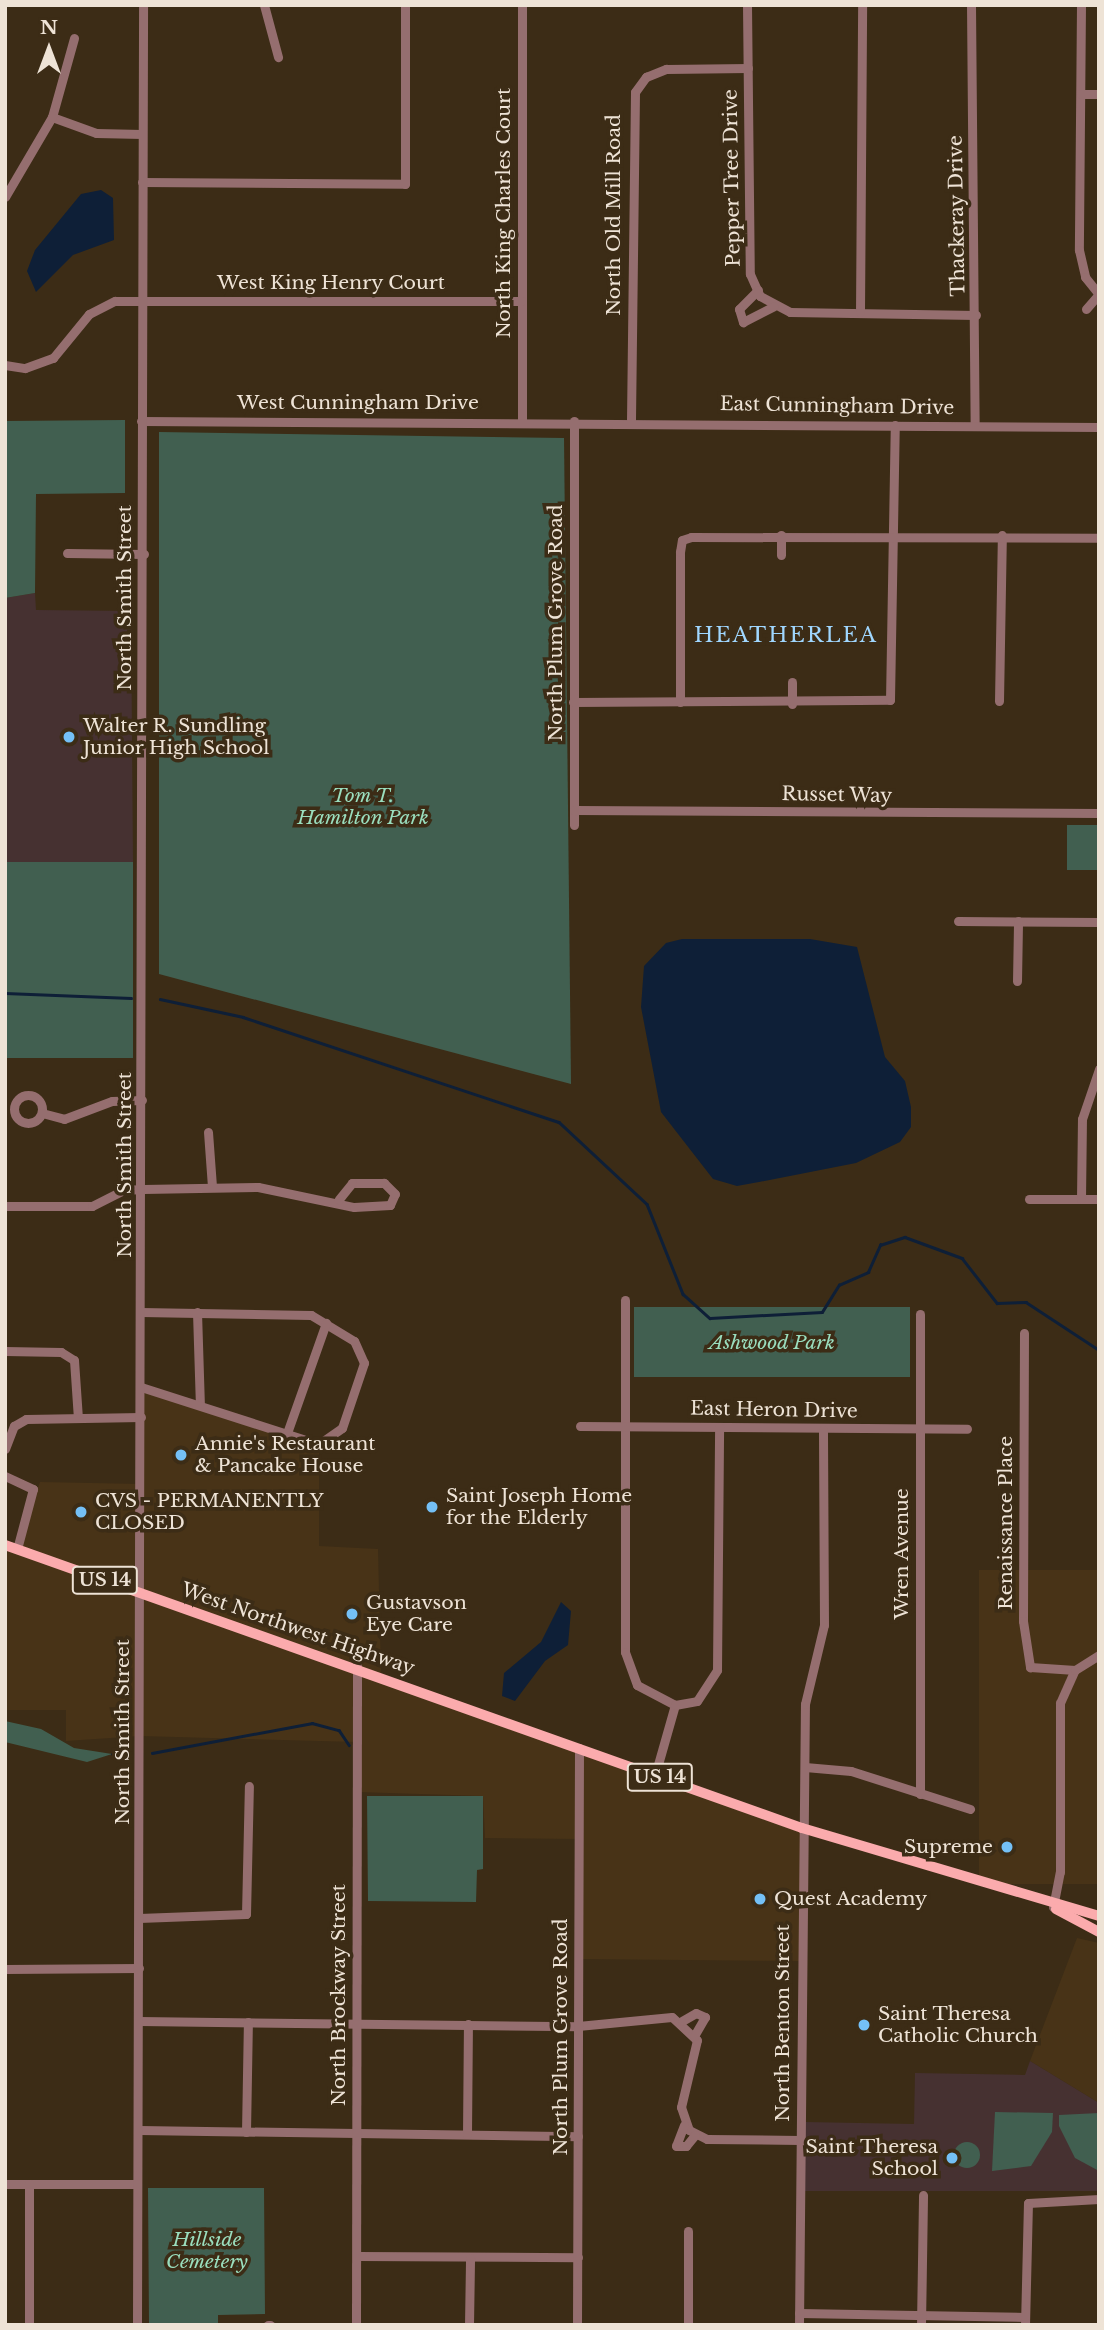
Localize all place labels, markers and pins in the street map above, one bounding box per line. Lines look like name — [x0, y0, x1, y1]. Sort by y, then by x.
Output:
place label: Walter R. Sundling Junior High School — [83, 715, 270, 759]
marker: Walter R. Sundling Junior High School — [61, 729, 77, 745]
place label: Annie's Restaurant & Pancake House — [195, 1433, 376, 1477]
marker: Annie's Restaurant & Pancake House — [173, 1447, 189, 1463]
place label: Saint Joseph Home for the Elderly — [446, 1485, 632, 1529]
place label: CVS - PERMANENTLY CLOSED — [95, 1490, 324, 1534]
marker: Saint Joseph Home for the Elderly — [424, 1499, 440, 1515]
marker: CVS - PERMANENTLY CLOSED — [73, 1504, 89, 1520]
place label: Gustavson Eye Care — [366, 1592, 467, 1636]
marker: Gustavson Eye Care — [344, 1606, 360, 1622]
place label: Supreme — [904, 1836, 993, 1858]
marker: Supreme — [999, 1839, 1015, 1855]
place label: Quest Academy — [774, 1888, 928, 1910]
marker: Quest Academy — [752, 1891, 768, 1907]
place label: Saint Theresa Catholic Church — [878, 2003, 1038, 2047]
marker: Saint Theresa Catholic Church — [856, 2017, 872, 2033]
place label: Saint Theresa School — [805, 2136, 938, 2180]
marker: Saint Theresa School — [944, 2150, 960, 2166]

